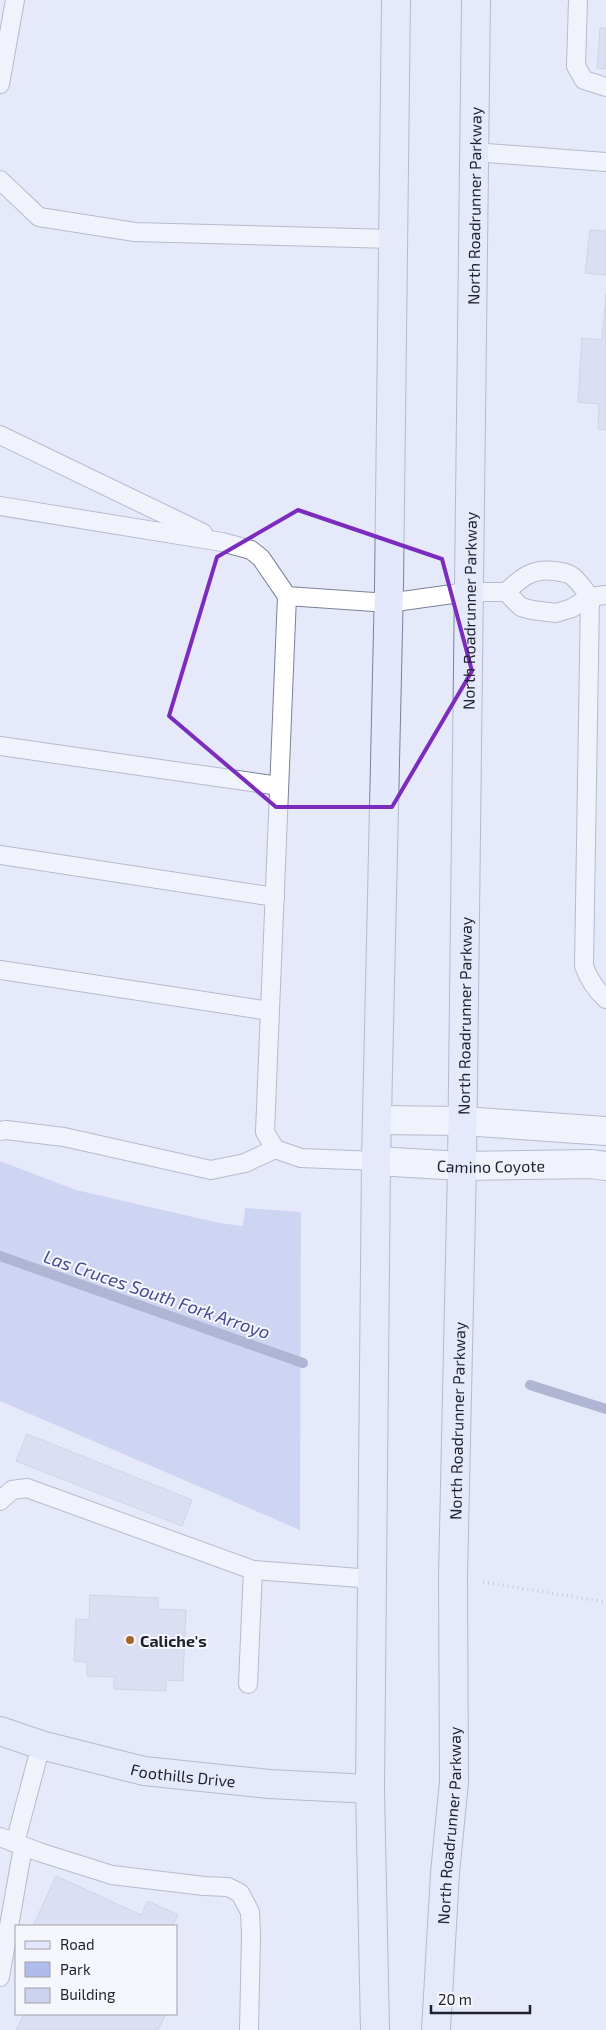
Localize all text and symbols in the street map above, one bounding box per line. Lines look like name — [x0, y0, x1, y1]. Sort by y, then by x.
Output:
street label: North Roadrunner Parkway — [463, 106, 484, 305]
street label: North Roadrunner Parkway — [458, 511, 479, 710]
street label: North Roadrunner Parkway — [453, 916, 474, 1115]
street label: Camino Coyote — [436, 1155, 545, 1176]
water label: Las Cruces South Fork Arroyo — [41, 1245, 273, 1343]
street label: North Roadrunner Parkway — [445, 1321, 468, 1520]
place label: Caliche's — [140, 1631, 207, 1650]
marker: Caliche's — [124, 1634, 136, 1646]
street label: North Roadrunner Parkway — [433, 1726, 464, 1925]
street label: Foothills Drive — [129, 1759, 237, 1790]
legend — [15, 1925, 178, 2015]
text: Road — [60, 1935, 95, 1953]
text: Park — [60, 1960, 91, 1978]
scale bar — [431, 1982, 530, 2014]
text: Building — [60, 1985, 116, 2003]
text: 20 m — [438, 1990, 472, 2008]

